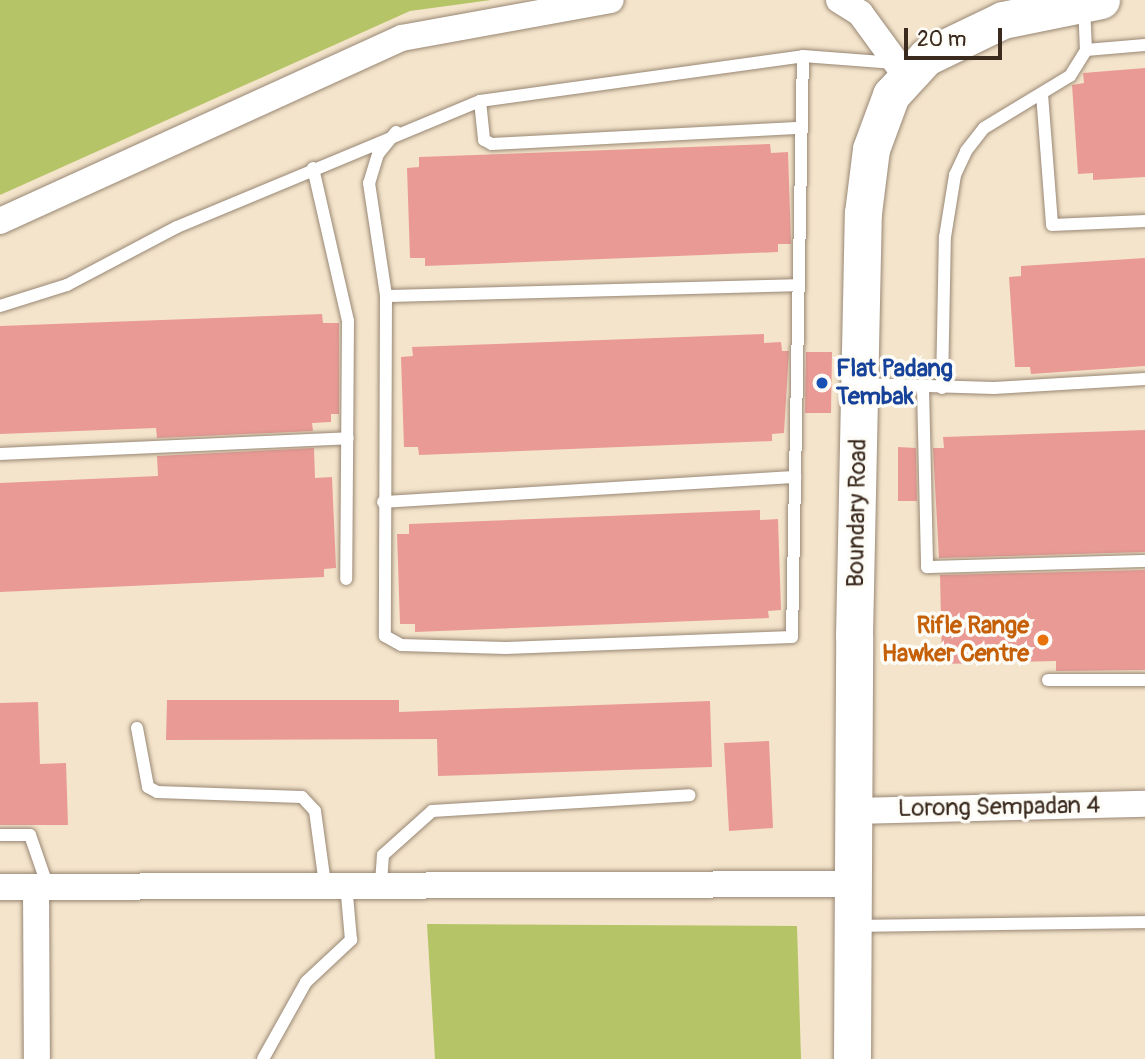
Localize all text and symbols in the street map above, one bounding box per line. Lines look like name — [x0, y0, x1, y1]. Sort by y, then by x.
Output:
scale bar — [907, 14, 1005, 58]
text: 20 m — [917, 26, 966, 53]
place label: Flat Padang Tembak — [836, 355, 953, 411]
marker: Flat Padang Tembak — [814, 375, 830, 391]
street label: Boundary Road — [841, 438, 873, 588]
place label: Rifle Range Hawker Centre — [882, 612, 1029, 668]
marker: Rifle Range Hawker Centre — [1035, 632, 1051, 648]
street label: Lorong Sempadan 4 — [898, 791, 1100, 823]

